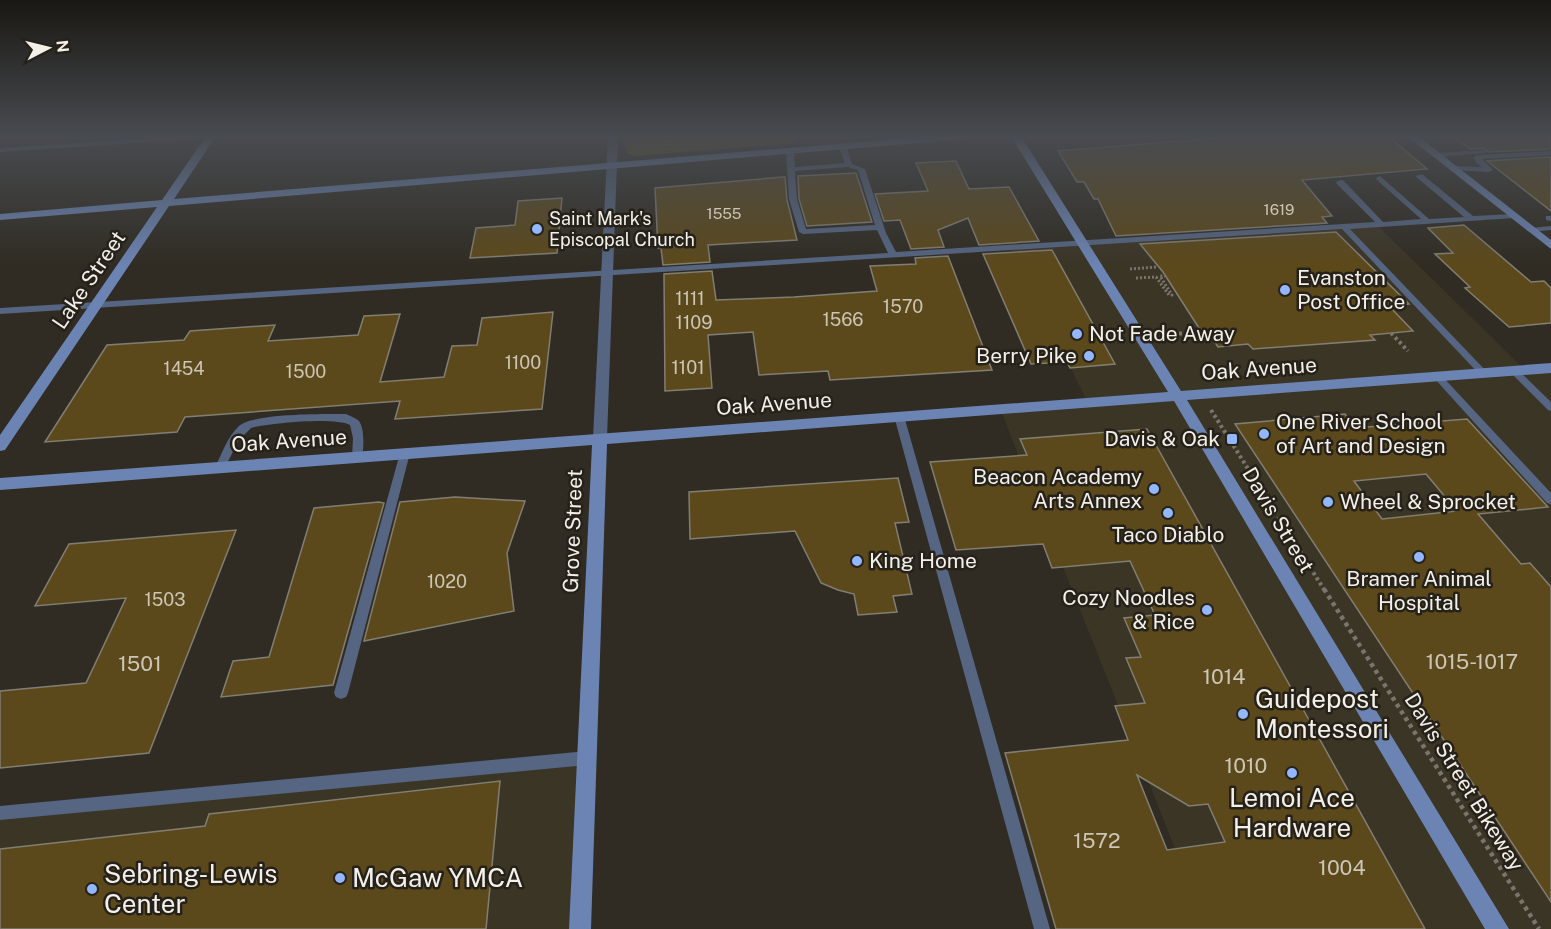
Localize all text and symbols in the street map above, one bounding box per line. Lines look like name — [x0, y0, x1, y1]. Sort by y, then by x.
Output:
north arrow — [18, 18, 78, 78]
text: N — [52, 39, 73, 54]
house number: 1619 — [1264, 201, 1294, 218]
house number: 1555 — [707, 205, 741, 222]
place label: Saint Mark's Episcopal Church — [549, 208, 695, 250]
marker: Saint Mark's Episcopal Church — [530, 222, 544, 236]
street label: Lake Street — [47, 226, 131, 334]
place label: Evanston Post Office — [1297, 265, 1405, 314]
marker: Evanston Post Office — [1278, 283, 1292, 297]
house number: 1111 — [675, 288, 705, 309]
house number: 1570 — [883, 296, 923, 317]
house number: 1566 — [822, 309, 864, 330]
house number: 1109 — [676, 312, 712, 333]
place label: Not Fade Away — [1089, 321, 1235, 346]
marker: Not Fade Away — [1070, 327, 1084, 341]
place label: Berry Pike — [976, 343, 1077, 368]
marker: Berry Pike — [1082, 349, 1096, 363]
house number: 1100 — [505, 352, 541, 373]
street label: Oak Avenue — [1200, 352, 1318, 385]
house number: 1101 — [672, 357, 705, 378]
house number: 1454 — [163, 358, 205, 379]
house number: 1500 — [286, 361, 326, 382]
street label: Oak Avenue — [715, 387, 833, 420]
place label: One River School of Art and Design — [1276, 409, 1446, 458]
street label: Oak Avenue — [230, 424, 348, 457]
place label: Davis & Oak — [1104, 426, 1220, 451]
marker: One River School of Art and Design — [1257, 427, 1271, 441]
marker: Davis & Oak — [1225, 432, 1239, 446]
street label: Davis Street — [1237, 462, 1320, 577]
place label: Beacon Academy Arts Annex — [973, 464, 1142, 513]
street label: Grove Street — [558, 469, 587, 593]
marker: Beacon Academy Arts Annex — [1147, 482, 1161, 496]
place label: Wheel & Sprocket — [1340, 489, 1516, 514]
marker: Wheel & Sprocket — [1321, 495, 1335, 509]
marker: Taco Diablo — [1161, 506, 1175, 520]
place label: Taco Diablo — [1112, 522, 1224, 547]
place label: King Home — [869, 548, 977, 573]
marker: Bramer Animal Hospital — [1412, 550, 1426, 564]
marker: King Home — [850, 554, 864, 568]
place label: Bramer Animal Hospital — [1346, 566, 1492, 615]
house number: 1020 — [427, 571, 467, 592]
place label: Cozy Noodles & Rice — [1062, 585, 1195, 634]
house number: 1503 — [144, 589, 186, 610]
marker: Cozy Noodles & Rice — [1200, 603, 1214, 617]
house number: 1015-1017 — [1426, 649, 1518, 674]
house number: 1501 — [118, 651, 162, 676]
house number: 1014 — [1202, 664, 1246, 689]
place label: Guidepost Montessori — [1255, 683, 1389, 744]
street label: Davis Street Bikeway — [1400, 688, 1529, 875]
marker: Guidepost Montessori — [1236, 707, 1250, 721]
house number: 1010 — [1225, 753, 1267, 778]
marker: Lemoi Ace Hardware — [1285, 766, 1299, 780]
place label: Lemoi Ace Hardware — [1229, 782, 1355, 843]
house number: 1572 — [1073, 828, 1121, 853]
house number: 1004 — [1318, 855, 1366, 880]
place label: Sebring-Lewis Center — [104, 858, 277, 919]
place label: McGaw YMCA — [352, 862, 523, 893]
marker: McGaw YMCA — [333, 871, 347, 885]
marker: Sebring-Lewis Center — [85, 882, 99, 896]

